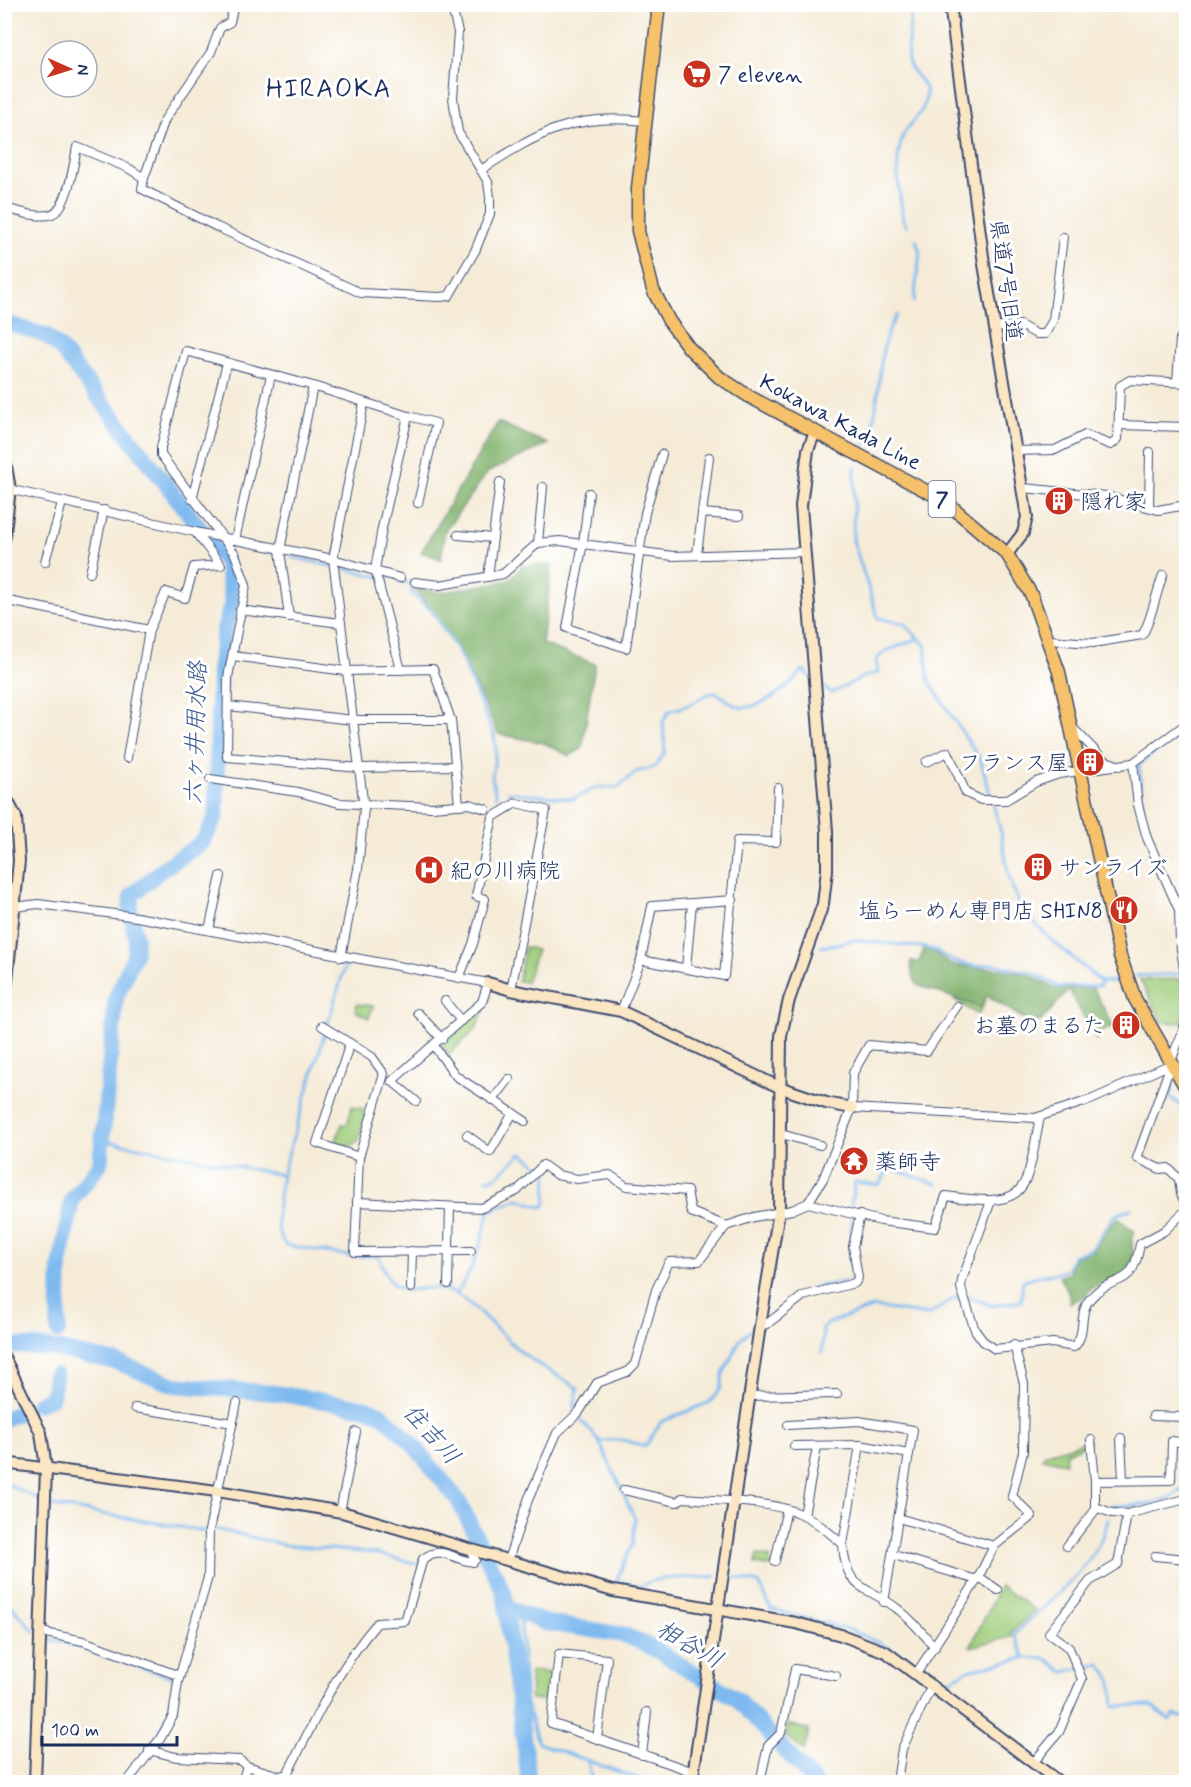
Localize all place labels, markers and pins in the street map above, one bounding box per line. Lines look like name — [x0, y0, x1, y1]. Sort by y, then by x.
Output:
supermarket icon: 7 eleven — [681, 58, 713, 90]
place label: 7 eleven — [718, 62, 802, 90]
building icon: 隠れ家 — [1043, 485, 1075, 517]
place label: 隠れ家 — [1080, 489, 1146, 517]
building icon: フランス屋 — [1074, 746, 1106, 778]
place label: フランス屋 — [959, 750, 1069, 778]
building icon: サンライズ — [1022, 851, 1054, 883]
hospital icon: 紀の川病院 — [413, 854, 445, 886]
place label: サンライズ — [1059, 855, 1167, 883]
place label: 紀の川病院 — [450, 858, 560, 886]
restaurant icon: 塩らーめん専門店 SHIN8 — [1108, 894, 1140, 926]
place label: 塩らーめん専門店 SHIN8 — [859, 898, 1103, 926]
building icon: お墓のまるた — [1110, 1009, 1142, 1041]
place label: お墓のまるた — [973, 1013, 1105, 1041]
temple icon: 薬師寺 — [838, 1145, 870, 1177]
place label: 薬師寺 — [875, 1149, 941, 1177]

